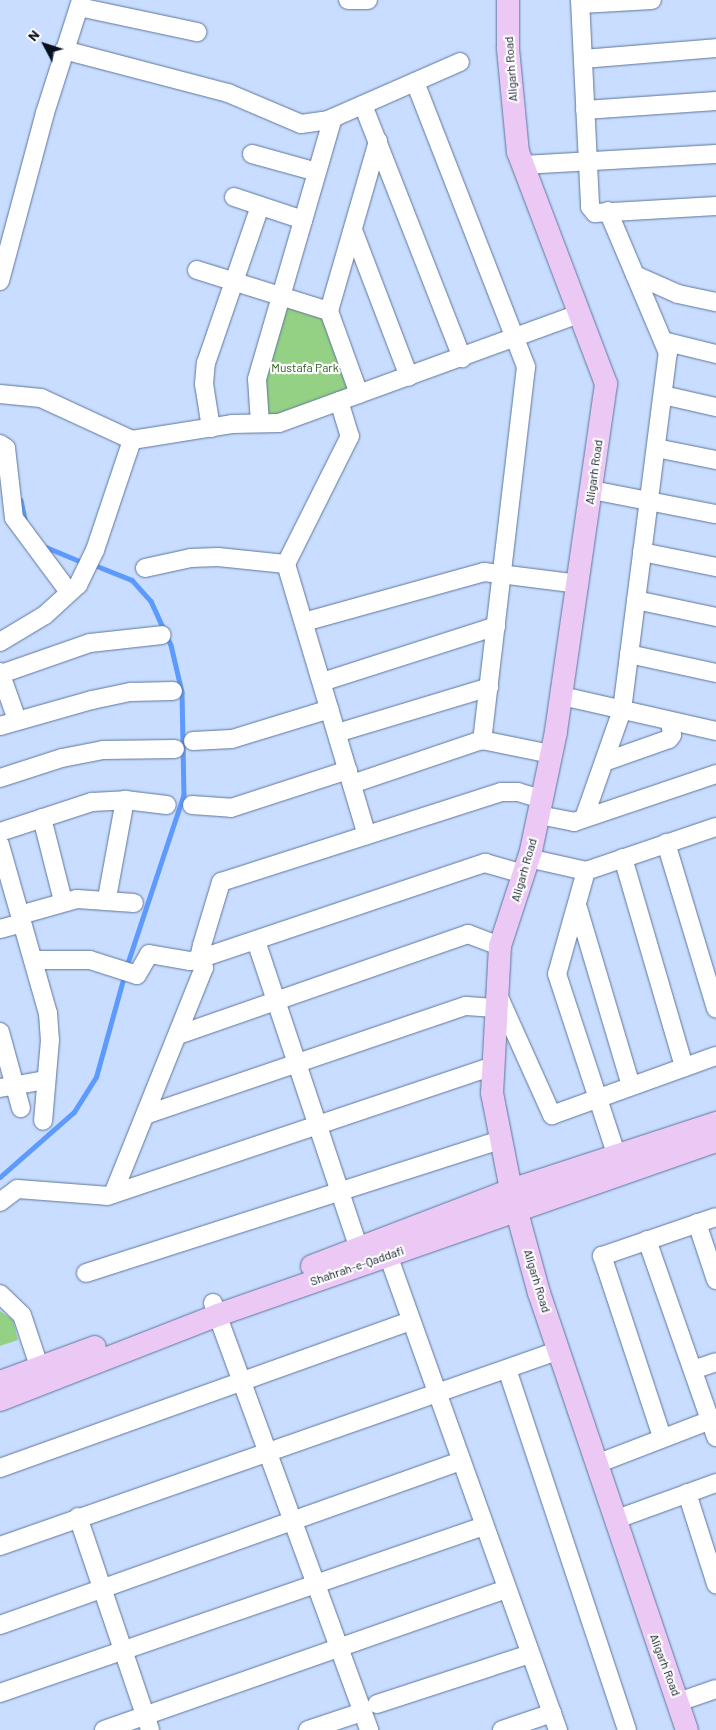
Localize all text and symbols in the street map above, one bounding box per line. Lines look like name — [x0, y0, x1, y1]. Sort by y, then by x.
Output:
north arrow — [20, 20, 70, 70]
text: N — [24, 26, 43, 44]
street label: Aligarh Road — [502, 36, 520, 102]
park label: Mustafa Park — [271, 361, 339, 375]
street label: Aligarh Road — [582, 439, 606, 505]
street label: Aligarh Road — [508, 837, 540, 903]
street label: Shahrah-e-Qaddafi — [308, 1243, 406, 1289]
street label: Aligarh Road — [521, 1248, 553, 1314]
street label: Aligarh Road — [647, 1632, 683, 1698]

